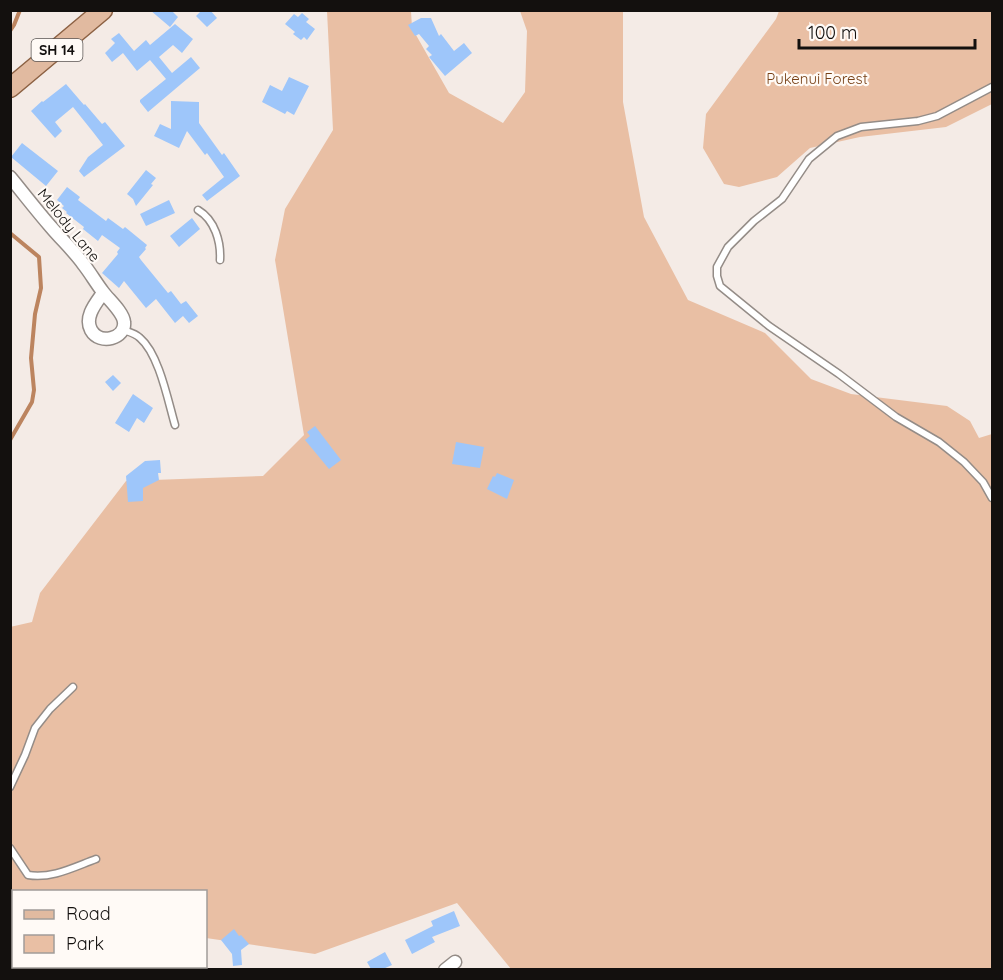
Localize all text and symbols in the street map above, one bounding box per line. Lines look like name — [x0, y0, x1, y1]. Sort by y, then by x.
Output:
scale bar — [799, 12, 974, 50]
text: 100 m — [808, 21, 857, 44]
road number: SH 14 — [32, 39, 82, 61]
park label: Pukenui Forest — [766, 69, 868, 88]
street label: Melody Lane — [34, 184, 104, 266]
legend — [12, 890, 207, 968]
text: Road — [66, 902, 111, 925]
text: Park — [66, 932, 104, 955]

